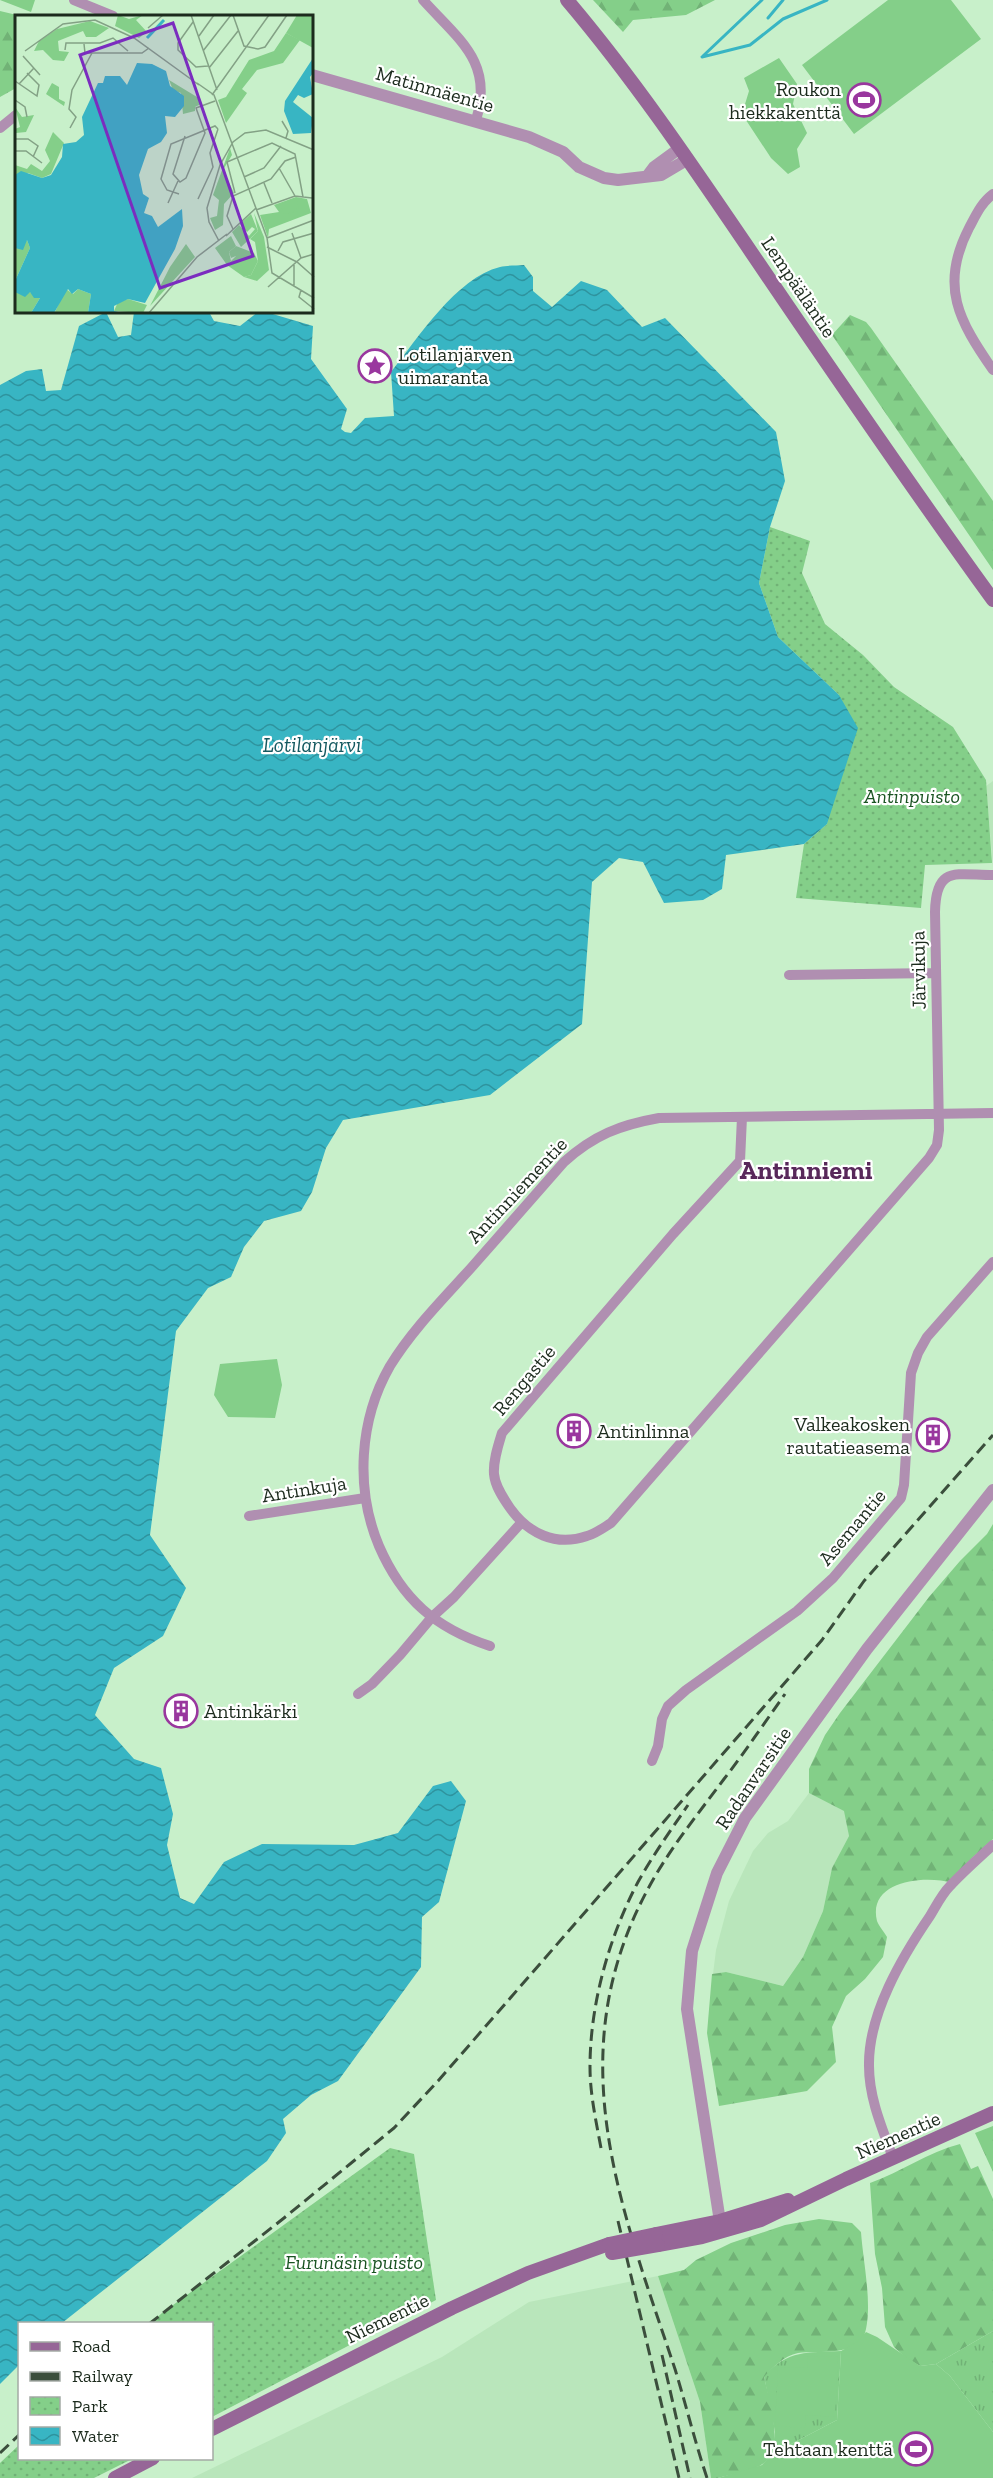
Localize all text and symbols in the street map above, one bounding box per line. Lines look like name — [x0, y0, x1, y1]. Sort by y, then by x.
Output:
inset map — [15, 15, 314, 314]
street label: Matinmäentie — [373, 61, 497, 117]
place label: Roukon hiekkakenttä — [729, 77, 842, 124]
sports icon: Roukon hiekkakenttä — [846, 82, 882, 118]
street label: Lempääläntie — [756, 232, 842, 342]
place label: Lotilanjärven uimaranta — [398, 342, 513, 389]
place icon: Lotilanjärven uimaranta — [357, 348, 393, 384]
water label: Lotilanjärvi — [263, 732, 361, 757]
park label: Antinpuisto — [863, 784, 960, 808]
street label: Järvikuja — [905, 930, 931, 1010]
street label: Antinniementie — [462, 1132, 572, 1248]
district label: Antinniemi — [739, 1154, 873, 1186]
street label: Rengastie — [488, 1340, 560, 1420]
place label: Valkeakosken rautatieasema — [786, 1412, 911, 1459]
building icon: Antinlinna — [556, 1413, 592, 1449]
building icon: Valkeakosken rautatieasema — [915, 1417, 951, 1453]
place label: Antinlinna — [597, 1419, 690, 1443]
street label: Antinkuja — [260, 1470, 348, 1508]
street label: Asemantie — [813, 1484, 891, 1570]
building icon: Antinkärki — [163, 1693, 199, 1729]
place label: Antinkärki — [204, 1699, 298, 1723]
street label: Radanvarsitie — [710, 1722, 796, 1834]
street label: Niementie — [852, 2106, 944, 2164]
park label: Furunäsin puisto — [285, 2250, 423, 2274]
street label: Niementie — [341, 2287, 433, 2349]
legend — [18, 2322, 213, 2460]
text: Road — [72, 2335, 111, 2357]
text: Railway — [72, 2365, 134, 2387]
text: Park — [72, 2395, 108, 2417]
text: Water — [72, 2425, 119, 2447]
sports icon: Tehtaan kenttä — [898, 2431, 934, 2467]
place label: Tehtaan kenttä — [763, 2437, 893, 2461]

